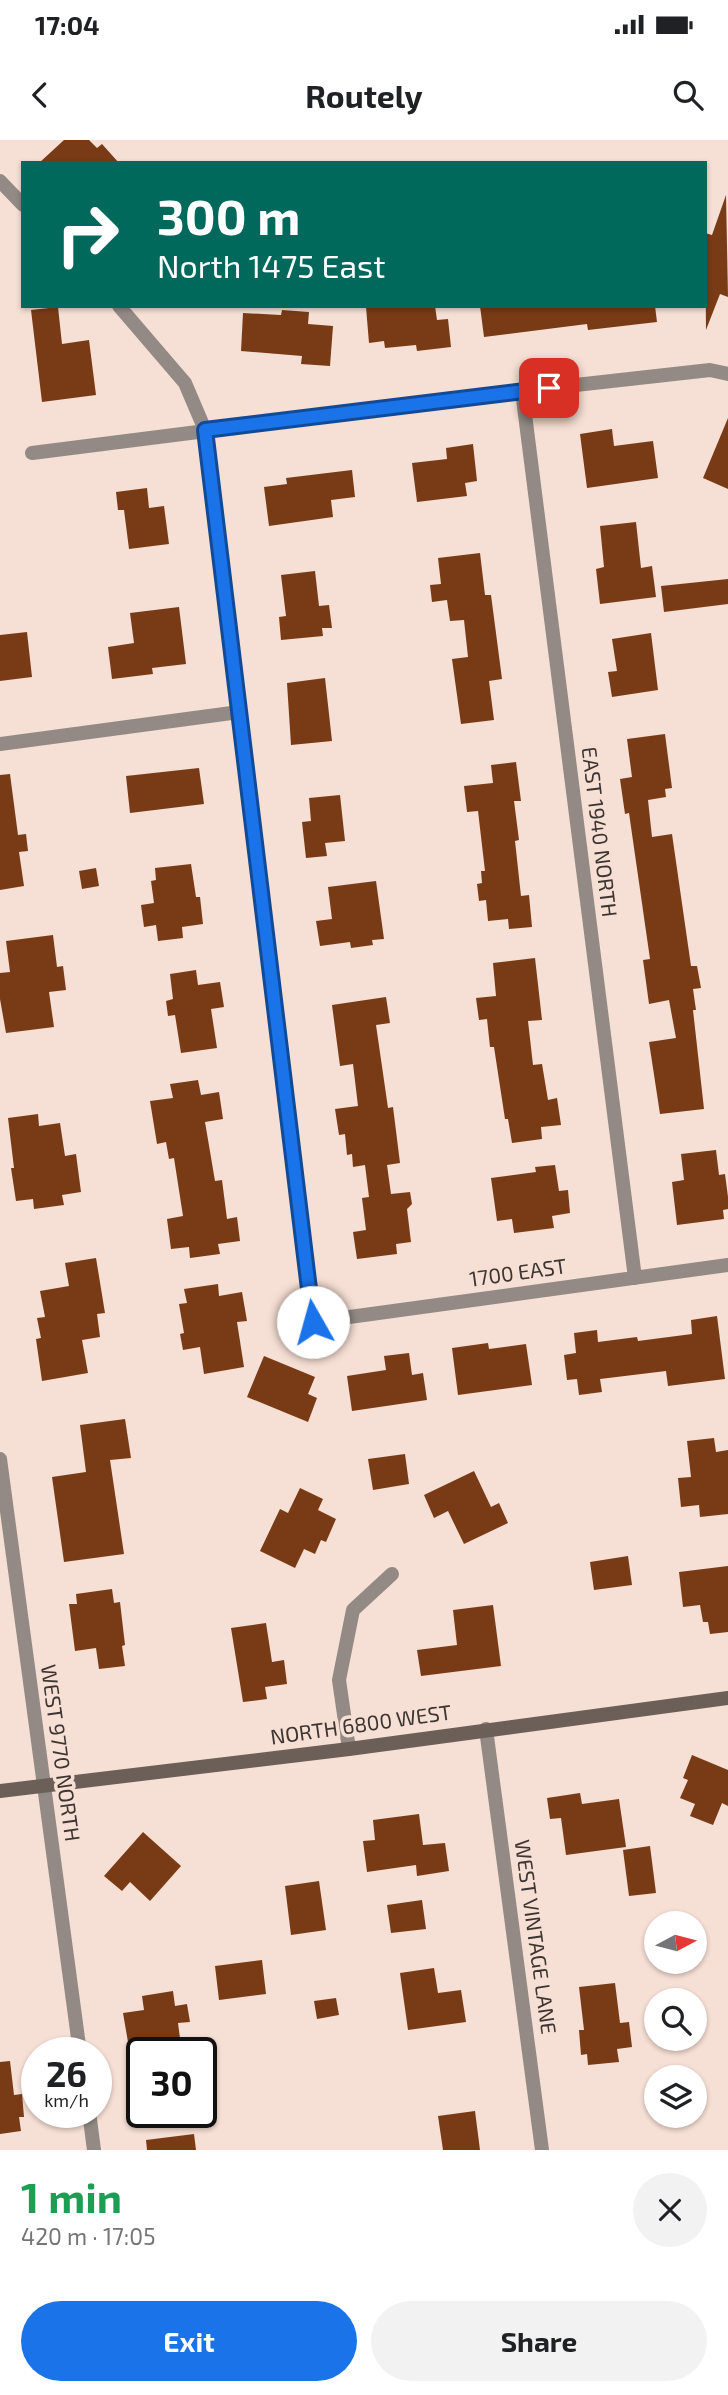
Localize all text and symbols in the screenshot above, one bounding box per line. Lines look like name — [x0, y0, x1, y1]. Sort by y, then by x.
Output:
text: 17:04 — [35, 9, 100, 40]
icon: back — [21, 76, 59, 114]
text: Routely — [305, 76, 423, 114]
icon: search — [669, 76, 707, 114]
text: 300 m — [157, 186, 300, 245]
icon: right — [42, 189, 133, 280]
text: North 1475 East — [157, 246, 386, 284]
pin — [519, 358, 579, 418]
icon: arrive — [530, 369, 568, 407]
street label: EAST 1940 NORTH — [578, 745, 623, 918]
street label: 1700 EAST — [468, 1252, 568, 1291]
position arrow — [276, 1285, 350, 1359]
street label: WEST 9770 NORTH — [37, 1663, 86, 1843]
street label: NORTH 6800 WEST — [269, 1698, 453, 1749]
street label: WEST VINTAGE LANE — [510, 1838, 563, 2036]
north arrow — [644, 1911, 707, 1974]
map controls — [644, 1911, 707, 2128]
button: search — [644, 1988, 707, 2051]
speed limit sign: 30 — [126, 2037, 217, 2128]
text: 26 — [46, 2052, 87, 2094]
button: layers — [644, 2065, 707, 2128]
text: km/h — [44, 2089, 89, 2111]
text: 1 min — [21, 2171, 122, 2221]
button: close — [633, 2173, 707, 2247]
text: 420 m · 17:05 — [21, 2222, 155, 2250]
button: Exit — [21, 2301, 357, 2381]
button: Share — [371, 2301, 707, 2381]

